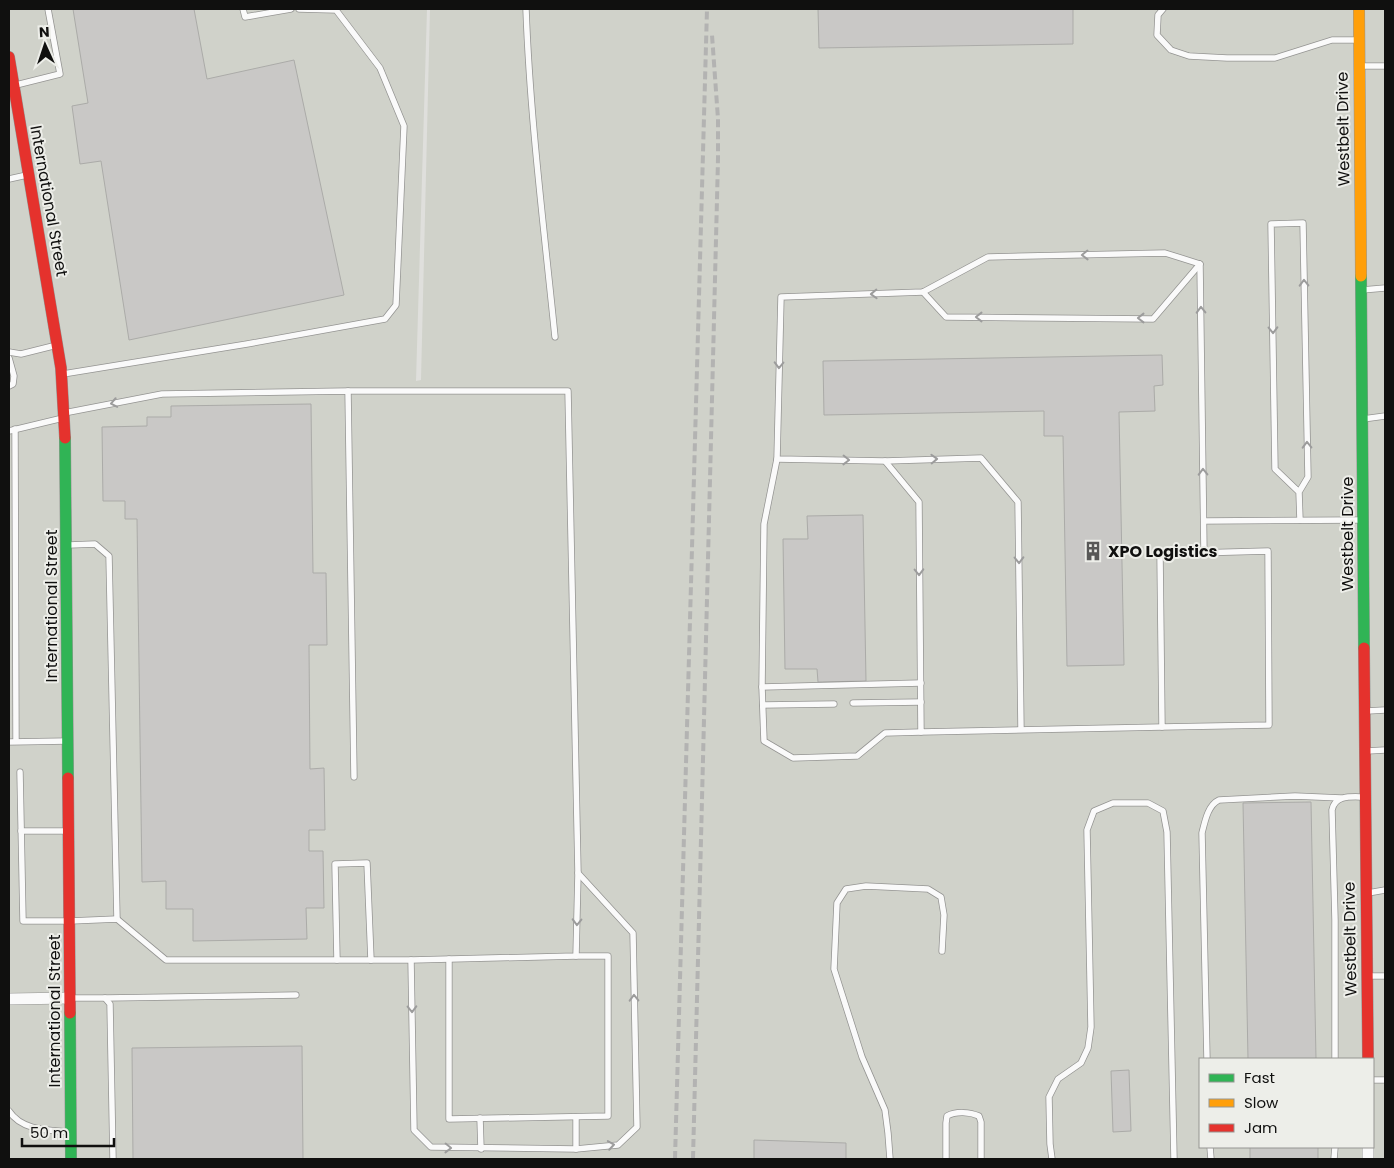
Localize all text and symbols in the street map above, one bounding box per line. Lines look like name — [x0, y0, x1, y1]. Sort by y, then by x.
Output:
north arrow — [20, 20, 70, 70]
text: N — [39, 22, 50, 42]
street label: Westbelt Drive — [1331, 71, 1355, 186]
street label: International Street — [24, 124, 74, 279]
one-way arrow — [1081, 250, 1088, 260]
one-way arrow — [1299, 279, 1309, 286]
one-way arrow — [870, 288, 878, 299]
one-way arrow — [1196, 306, 1206, 314]
one-way arrow — [974, 312, 982, 322]
one-way arrow — [1137, 313, 1145, 324]
one-way arrow — [1268, 327, 1278, 335]
one-way arrow — [774, 362, 784, 370]
one-way arrow — [109, 398, 118, 408]
one-way arrow — [1302, 441, 1312, 449]
one-way arrow — [930, 454, 938, 465]
one-way arrow — [842, 455, 850, 465]
one-way arrow — [1198, 468, 1208, 476]
street label: Westbelt Drive — [1336, 477, 1359, 591]
street label: International Street — [40, 529, 63, 683]
building icon: XPO Logistics — [1082, 540, 1104, 562]
place label: XPO Logistics — [1108, 540, 1218, 563]
one-way arrow — [1013, 556, 1024, 564]
one-way arrow — [914, 568, 925, 576]
street label: Westbelt Drive — [1338, 881, 1362, 996]
one-way arrow — [572, 918, 582, 926]
street label: International Street — [43, 934, 66, 1088]
one-way arrow — [629, 994, 640, 1002]
one-way arrow — [406, 1005, 417, 1013]
legend — [1199, 1058, 1374, 1148]
text: Fast — [1244, 1067, 1275, 1088]
text: Slow — [1244, 1092, 1279, 1113]
scale bar — [22, 1116, 115, 1148]
text: Jam — [1244, 1117, 1278, 1138]
text: 50 m — [30, 1122, 68, 1143]
one-way arrow — [606, 1141, 615, 1151]
one-way arrow — [445, 1143, 453, 1153]

